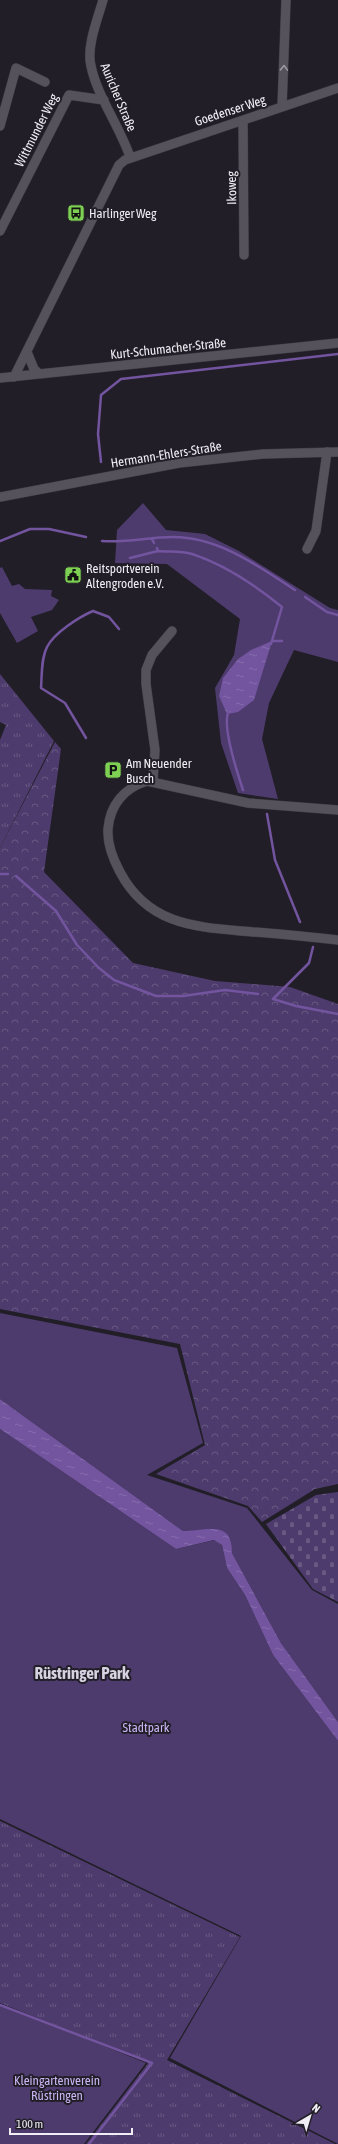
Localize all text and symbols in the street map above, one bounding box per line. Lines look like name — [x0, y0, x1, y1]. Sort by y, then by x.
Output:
street label: Auricher Straße — [97, 61, 140, 134]
one-way arrow — [280, 65, 288, 71]
street label: Wittmunder Weg — [12, 91, 61, 169]
street label: Goedenser Weg — [193, 92, 268, 129]
street label: Ikoweg — [224, 171, 239, 205]
bus stop icon: Harlinger Weg — [66, 203, 86, 223]
place label: Harlinger Weg — [89, 206, 157, 221]
street label: Kurt-Schumacher-Straße — [109, 335, 227, 362]
street label: Hermann-Ehlers-Straße — [110, 438, 223, 471]
place label: Reitsportverein Altengroden e.V. — [86, 561, 164, 591]
public building icon: Reitsportverein Altengroden e.V. — [63, 565, 83, 585]
place label: Am Neuender Busch — [126, 756, 192, 786]
parking icon: Am Neuender Busch — [103, 760, 123, 780]
district label: Rüstringer Park — [34, 1663, 130, 1683]
park label: Stadtpark — [123, 1720, 170, 1735]
park label: Kleingartenverein Rüstringen — [14, 2073, 100, 2103]
north arrow — [290, 2096, 330, 2136]
text: N — [310, 2101, 322, 2115]
scale bar — [10, 2110, 132, 2136]
text: 100 m — [16, 2117, 43, 2131]

